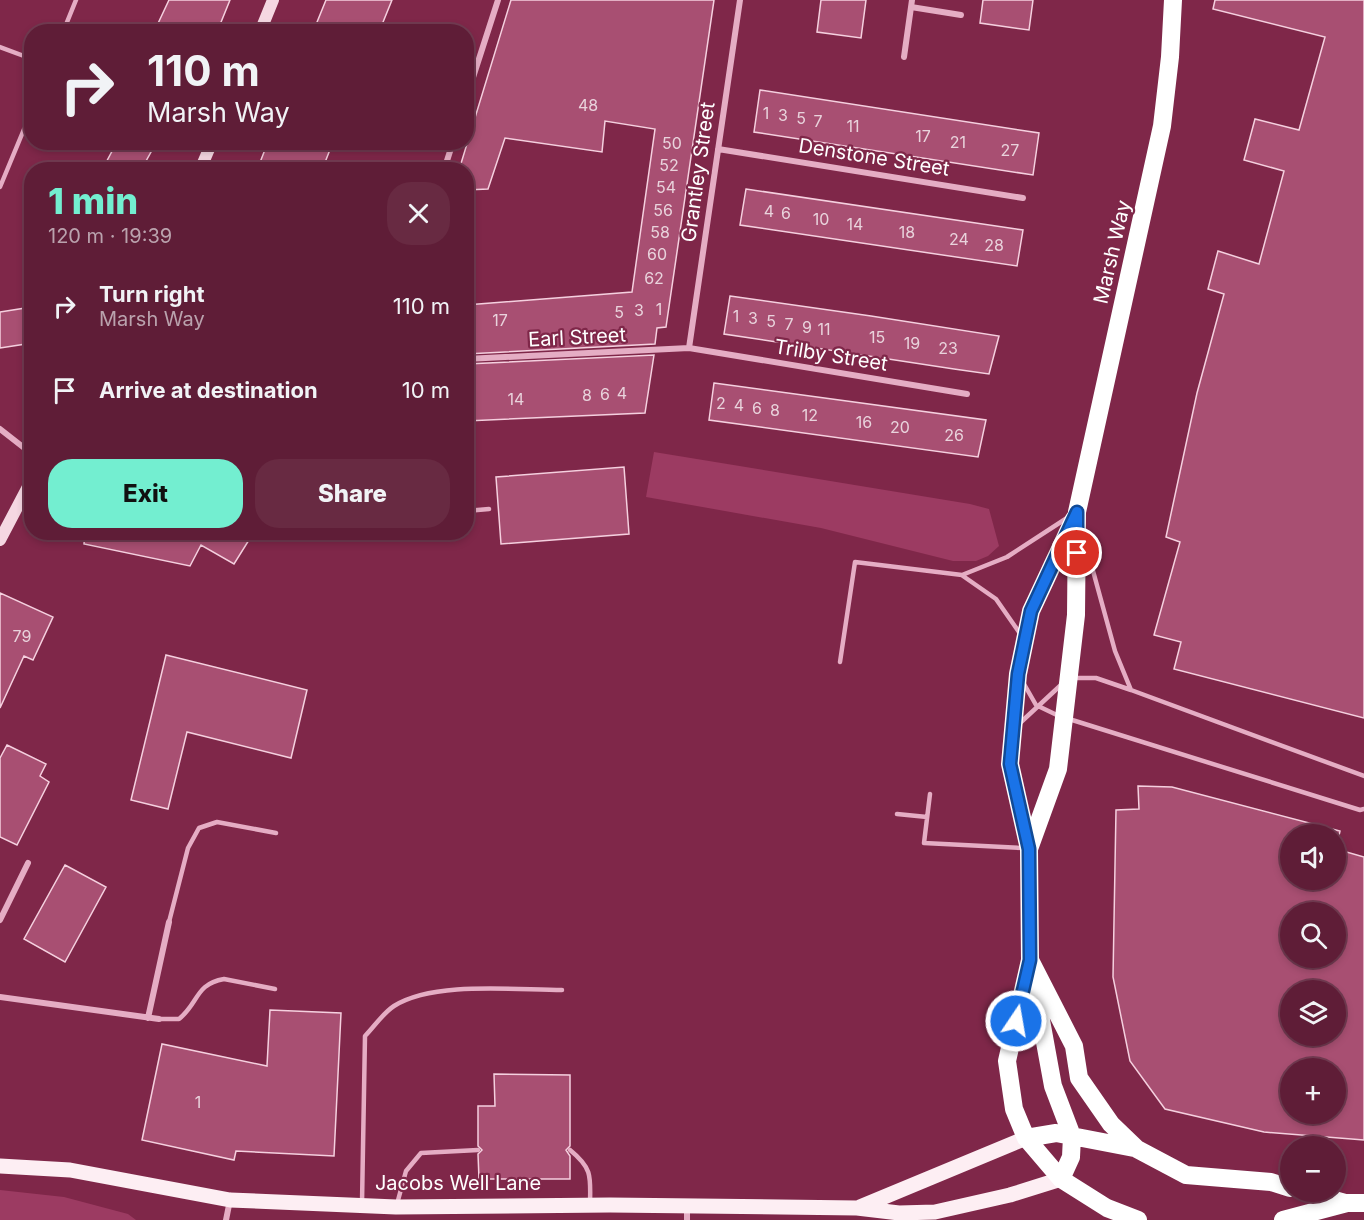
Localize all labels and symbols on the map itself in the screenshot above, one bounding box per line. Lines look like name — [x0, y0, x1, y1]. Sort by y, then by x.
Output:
house number: 48 — [578, 95, 598, 115]
street label: Grantley Street — [676, 100, 720, 244]
house number: 1 — [763, 103, 769, 123]
house number: 3 — [778, 105, 788, 125]
house number: 5 — [796, 108, 806, 128]
house number: 7 — [813, 111, 823, 131]
house number: 11 — [846, 116, 860, 136]
house number: 17 — [915, 126, 931, 146]
house number: 21 — [950, 132, 966, 152]
house number: 50 — [662, 133, 682, 153]
street label: Denstone Street — [797, 133, 952, 181]
house number: 27 — [1001, 140, 1019, 160]
house number: 52 — [659, 155, 679, 175]
house number: 54 — [656, 177, 676, 197]
street label: Marsh Way — [1088, 198, 1136, 306]
house number: 56 — [653, 200, 673, 220]
house number: 4 — [764, 201, 774, 221]
house number: 6 — [781, 203, 791, 223]
house number: 10 — [813, 209, 829, 229]
house number: 14 — [847, 214, 863, 234]
house number: 58 — [650, 222, 670, 242]
house number: 18 — [899, 222, 915, 242]
house number: 24 — [949, 229, 969, 249]
house number: 28 — [984, 235, 1004, 255]
house number: 60 — [647, 244, 667, 264]
house number: 62 — [644, 268, 664, 288]
house number: 1 — [656, 299, 662, 319]
house number: 3 — [634, 300, 644, 320]
house number: 5 — [614, 302, 624, 322]
house number: 1 — [733, 306, 739, 326]
house number: 3 — [748, 308, 758, 328]
house number: 17 — [492, 310, 508, 330]
house number: 5 — [766, 311, 776, 331]
house number: 7 — [784, 314, 794, 334]
house number: 9 — [802, 317, 812, 337]
house number: 11 — [817, 319, 831, 339]
street label: Earl Street — [527, 322, 627, 352]
house number: 15 — [869, 327, 885, 347]
house number: 19 — [904, 333, 920, 353]
street label: Trilby Street — [773, 334, 890, 376]
house number: 23 — [938, 338, 958, 358]
house number: 4 — [617, 383, 627, 403]
house number: 6 — [600, 384, 610, 404]
house number: 8 — [582, 385, 592, 405]
house number: 14 — [508, 389, 524, 409]
house number: 2 — [716, 393, 726, 413]
house number: 4 — [734, 395, 744, 415]
house number: 6 — [752, 398, 762, 418]
house number: 8 — [770, 400, 780, 420]
house number: 12 — [802, 405, 818, 425]
house number: 16 — [856, 412, 872, 432]
house number: 20 — [890, 417, 910, 437]
house number: 26 — [944, 425, 964, 445]
pin — [1051, 527, 1102, 578]
house number: 79 — [13, 626, 31, 646]
position arrow — [984, 989, 1048, 1053]
house number: 1 — [195, 1092, 201, 1112]
street label: Jacobs Well Lane — [375, 1171, 541, 1195]

